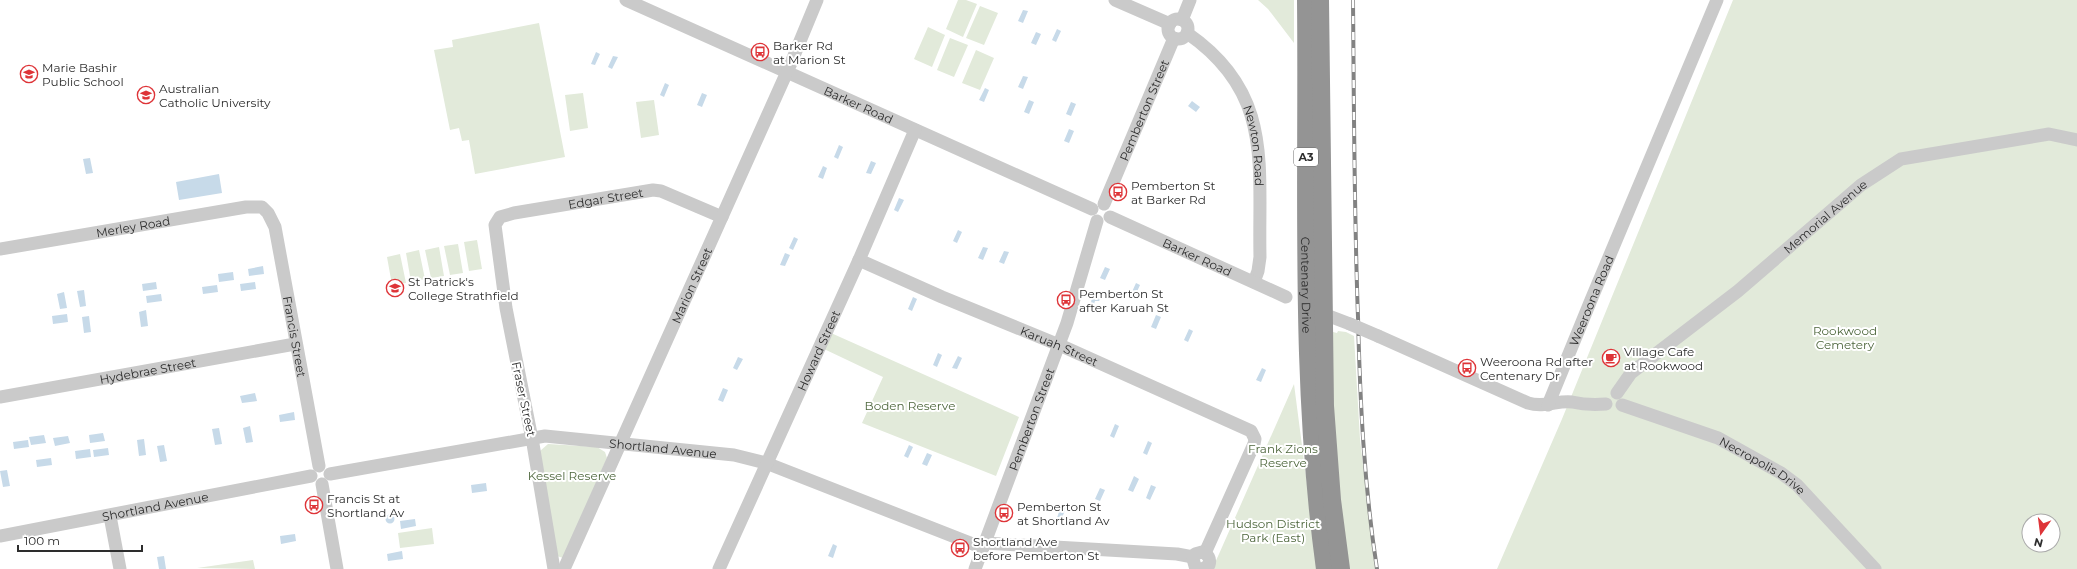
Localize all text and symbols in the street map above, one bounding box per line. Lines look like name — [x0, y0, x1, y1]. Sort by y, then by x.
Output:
place label: Barker Rd at Marion St — [773, 38, 846, 67]
bus stop icon: Barker Rd at Marion St — [750, 42, 770, 62]
street label: Pemberton Street — [1116, 57, 1172, 163]
place label: Marie Bashir Public School — [42, 60, 124, 89]
school or university icon: Marie Bashir Public School — [19, 64, 39, 84]
place label: Australian Catholic University — [159, 81, 271, 110]
street label: Barker Road — [822, 82, 896, 126]
school or university icon: Australian Catholic University — [136, 85, 156, 105]
street label: Newton Road — [1241, 103, 1267, 186]
road number: A3 — [1294, 148, 1318, 166]
street label: Memorial Avenue — [1780, 176, 1870, 256]
place label: Pemberton St at Barker Rd — [1131, 178, 1216, 207]
bus stop icon: Pemberton St at Barker Rd — [1108, 182, 1128, 202]
street label: Edgar Street — [567, 184, 644, 211]
street label: Merley Road — [95, 213, 171, 240]
street label: Barker Road — [1160, 234, 1234, 279]
street label: Centenary Drive — [1299, 237, 1315, 333]
street label: Marion Street — [668, 245, 715, 326]
street label: Weeroona Road — [1566, 253, 1616, 348]
place label: St Patrick's College Strathfield — [408, 274, 519, 303]
school or university icon: St Patrick's College Strathfield — [385, 278, 405, 298]
place label: Pemberton St after Karuah St — [1079, 286, 1169, 315]
bus stop icon: Pemberton St after Karuah St — [1056, 290, 1076, 310]
street label: Francis Street — [280, 295, 310, 378]
street label: Howard Street — [793, 308, 843, 393]
street label: Karuah Street — [1018, 323, 1101, 369]
park label: Rookwood Cemetery — [1813, 323, 1877, 352]
place label: Village Cafe at Rookwood — [1624, 344, 1703, 373]
cafe icon: Village Cafe at Rookwood — [1601, 348, 1621, 368]
street label: Hydebrae Street — [98, 354, 197, 387]
place label: Weeroona Rd after Centenary Dr — [1480, 354, 1593, 383]
bus stop icon: Weeroona Rd after Centenary Dr — [1457, 358, 1477, 378]
street label: Fraser Street — [509, 360, 539, 438]
street label: Pemberton Street — [1005, 366, 1057, 473]
park label: Boden Reserve — [865, 398, 955, 413]
street label: Necropolis Drive — [1717, 433, 1809, 497]
street label: Shortland Avenue — [609, 435, 718, 461]
park label: Frank Zions Reserve — [1248, 441, 1318, 470]
park label: Kessel Reserve — [528, 468, 616, 483]
street label: Shortland Avenue — [101, 488, 210, 524]
place label: Francis St at Shortland Av — [327, 491, 405, 520]
bus stop icon: Francis St at Shortland Av — [304, 495, 324, 515]
place label: Pemberton St at Shortland Av — [1017, 499, 1110, 528]
bus stop icon: Pemberton St at Shortland Av — [994, 503, 1014, 523]
north arrow — [2021, 513, 2061, 553]
park label: Hudson District Park (East) — [1226, 516, 1320, 545]
scale bar — [18, 527, 142, 553]
text: 100 m — [24, 533, 60, 548]
place label: Shortland Ave before Pemberton St — [973, 534, 1100, 563]
text: N — [2033, 535, 2045, 551]
bus stop icon: Shortland Ave before Pemberton St — [950, 538, 970, 558]

